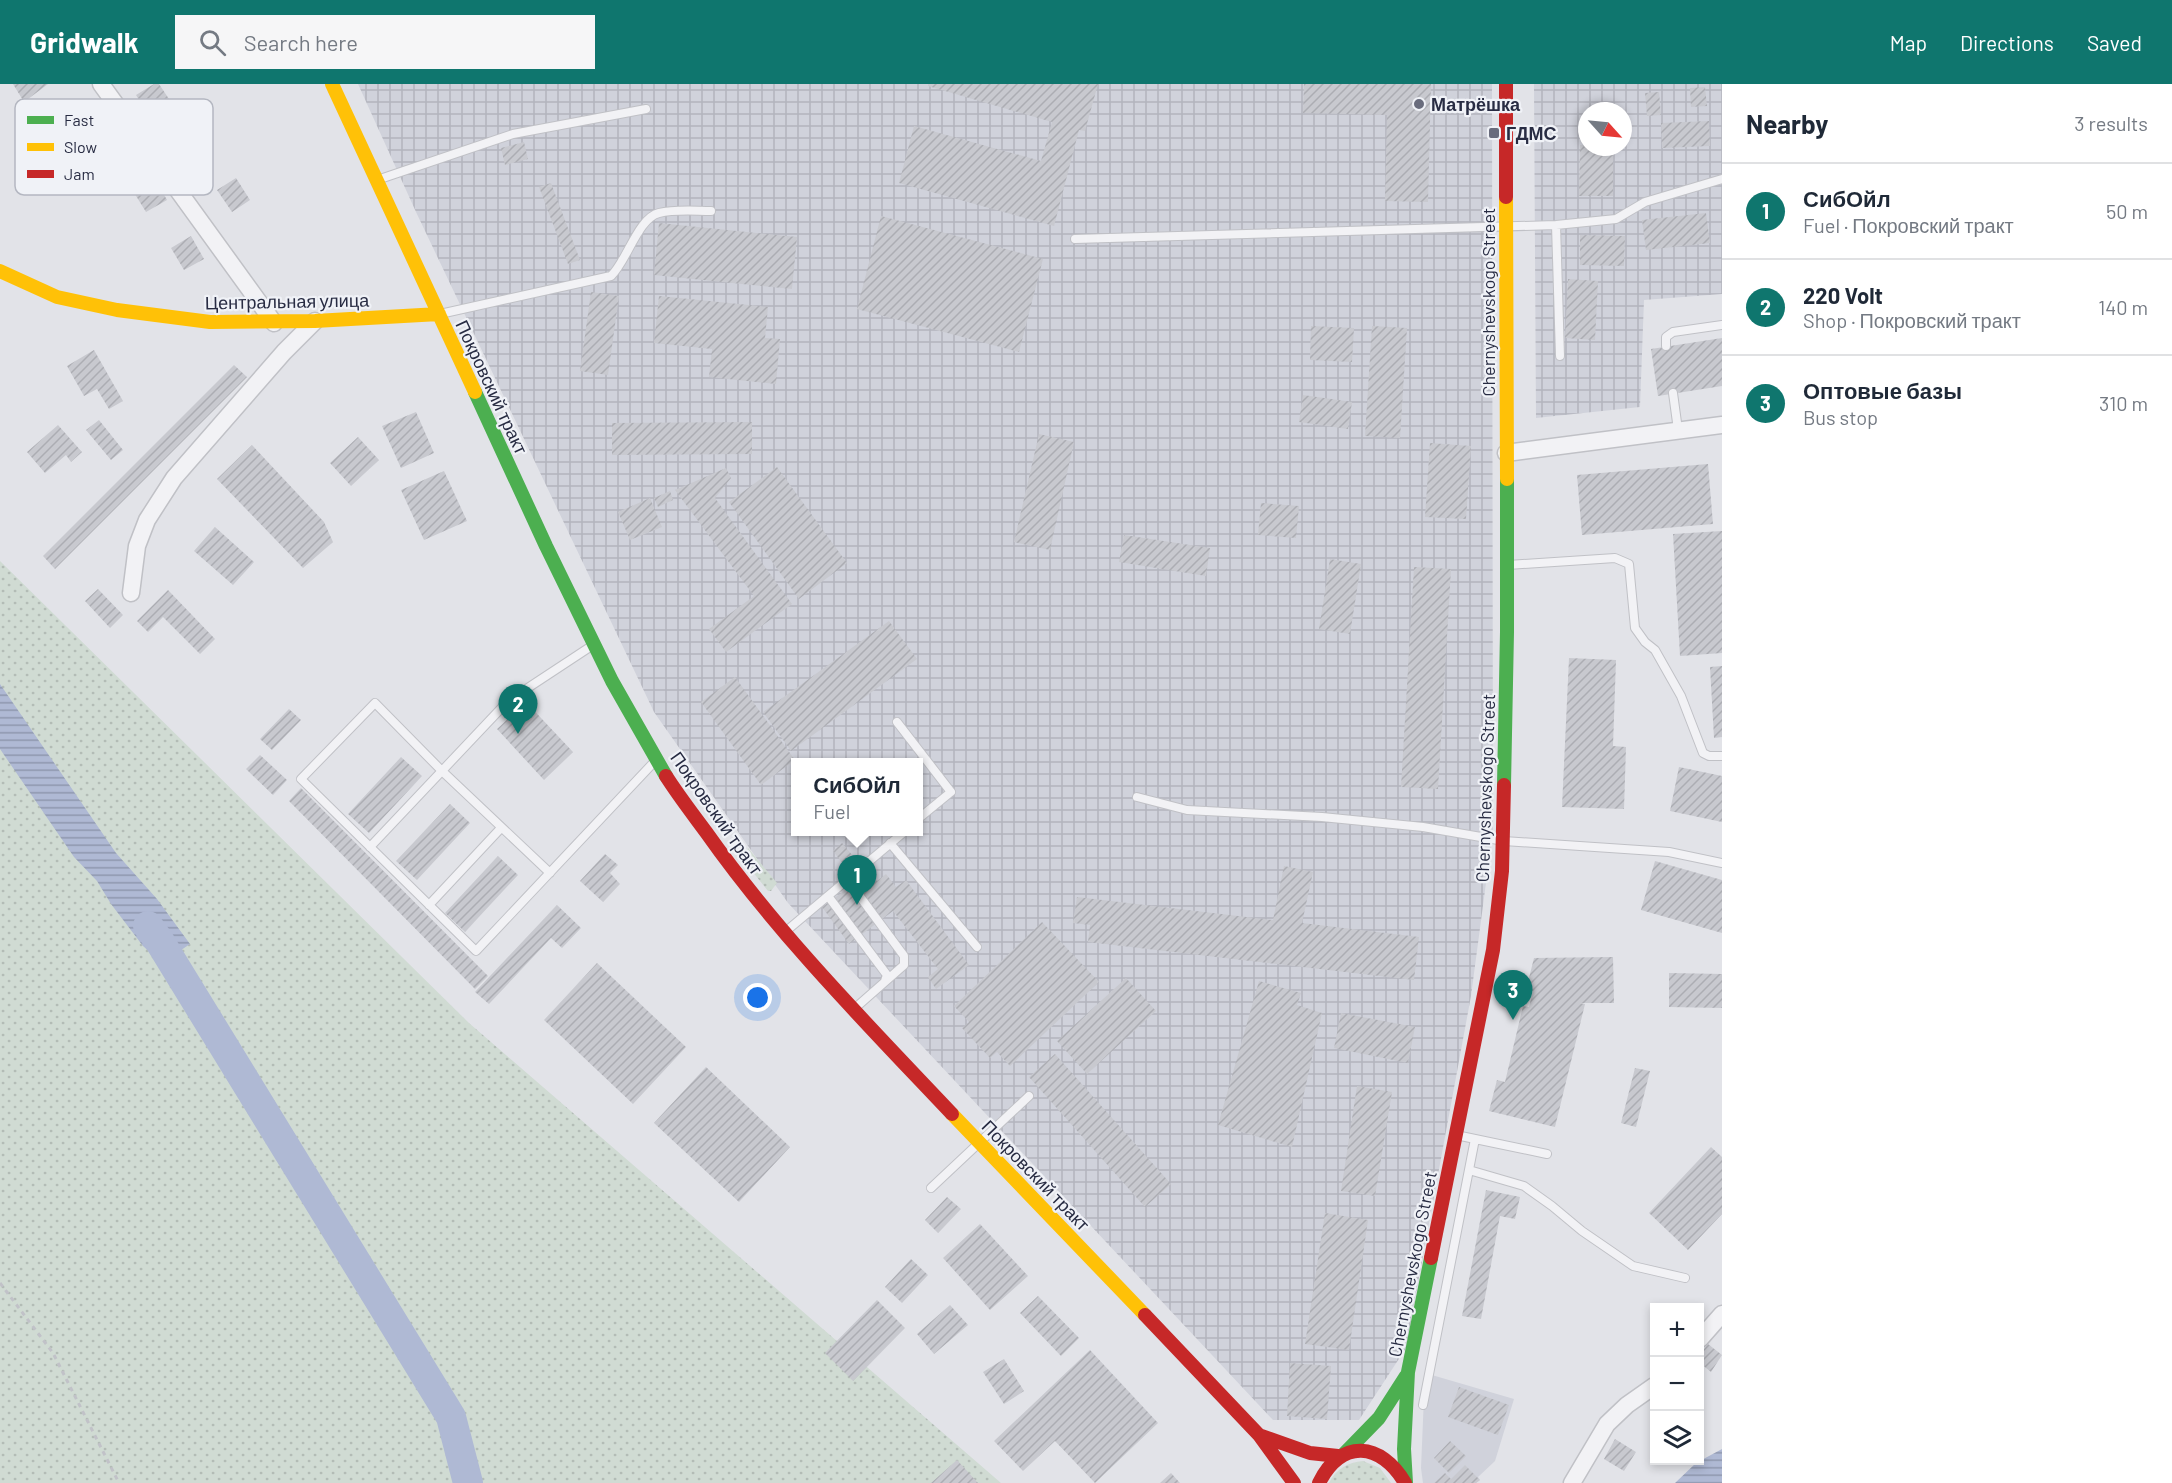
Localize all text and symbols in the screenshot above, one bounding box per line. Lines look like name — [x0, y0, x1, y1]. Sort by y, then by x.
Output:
search box — [175, 15, 595, 69]
text: Gridwalk — [30, 25, 139, 59]
icon: search — [196, 26, 229, 59]
text: Search here — [244, 29, 358, 55]
text: Map — [1890, 30, 1927, 55]
text: Directions — [1960, 30, 2054, 55]
text: Saved — [2087, 30, 2142, 55]
place label: Матрёшка — [1431, 93, 1521, 115]
marker: Матрёшка — [1412, 97, 1426, 111]
legend — [15, 99, 213, 195]
north arrow — [1578, 102, 1632, 156]
text: Nearby — [1746, 108, 1828, 139]
text: Fast — [64, 110, 94, 129]
text: 3 results — [2074, 111, 2148, 135]
place label: ГДМС — [1506, 122, 1557, 144]
marker: ГДМС — [1487, 126, 1501, 140]
text: Slow — [64, 137, 97, 156]
text: Jam — [64, 164, 95, 183]
text: СибОйл — [1803, 185, 1891, 211]
text: 1 — [1762, 199, 1769, 223]
text: 50 m — [2106, 199, 2148, 223]
street label: Chernyshevskogo Street — [1477, 208, 1499, 396]
text: Fuel · Покровский тракт — [1803, 213, 2014, 237]
text: 220 Volt — [1803, 282, 1883, 308]
street label: Центральная улица — [205, 289, 370, 313]
text: 2 — [1760, 295, 1771, 319]
text: 140 m — [2098, 295, 2148, 319]
text: Shop · Покровский тракт — [1803, 308, 2021, 332]
street label: Покровский тракт — [451, 316, 533, 458]
text: Оптовые базы — [1803, 377, 1962, 403]
text: 3 — [1760, 391, 1771, 415]
text: 310 m — [2099, 391, 2148, 415]
text: Bus stop — [1803, 405, 1878, 429]
pin: 2 — [498, 684, 538, 734]
street label: Chernyshevskogo Street — [1471, 693, 1499, 883]
street label: Покровский тракт — [666, 747, 768, 879]
popup — [791, 758, 923, 836]
text: СибОйл — [813, 771, 901, 797]
text: Fuel — [813, 799, 850, 823]
pin: 1 — [838, 856, 876, 905]
pin: 3 — [1494, 970, 1532, 1020]
your location — [743, 983, 772, 1012]
street label: Покровский тракт — [978, 1115, 1094, 1235]
street label: Chernyshevskogo Street — [1383, 1169, 1441, 1359]
map controls — [1650, 1303, 1704, 1465]
button: + — [1650, 1303, 1704, 1357]
button: − — [1650, 1357, 1704, 1411]
button: layers — [1650, 1411, 1704, 1465]

